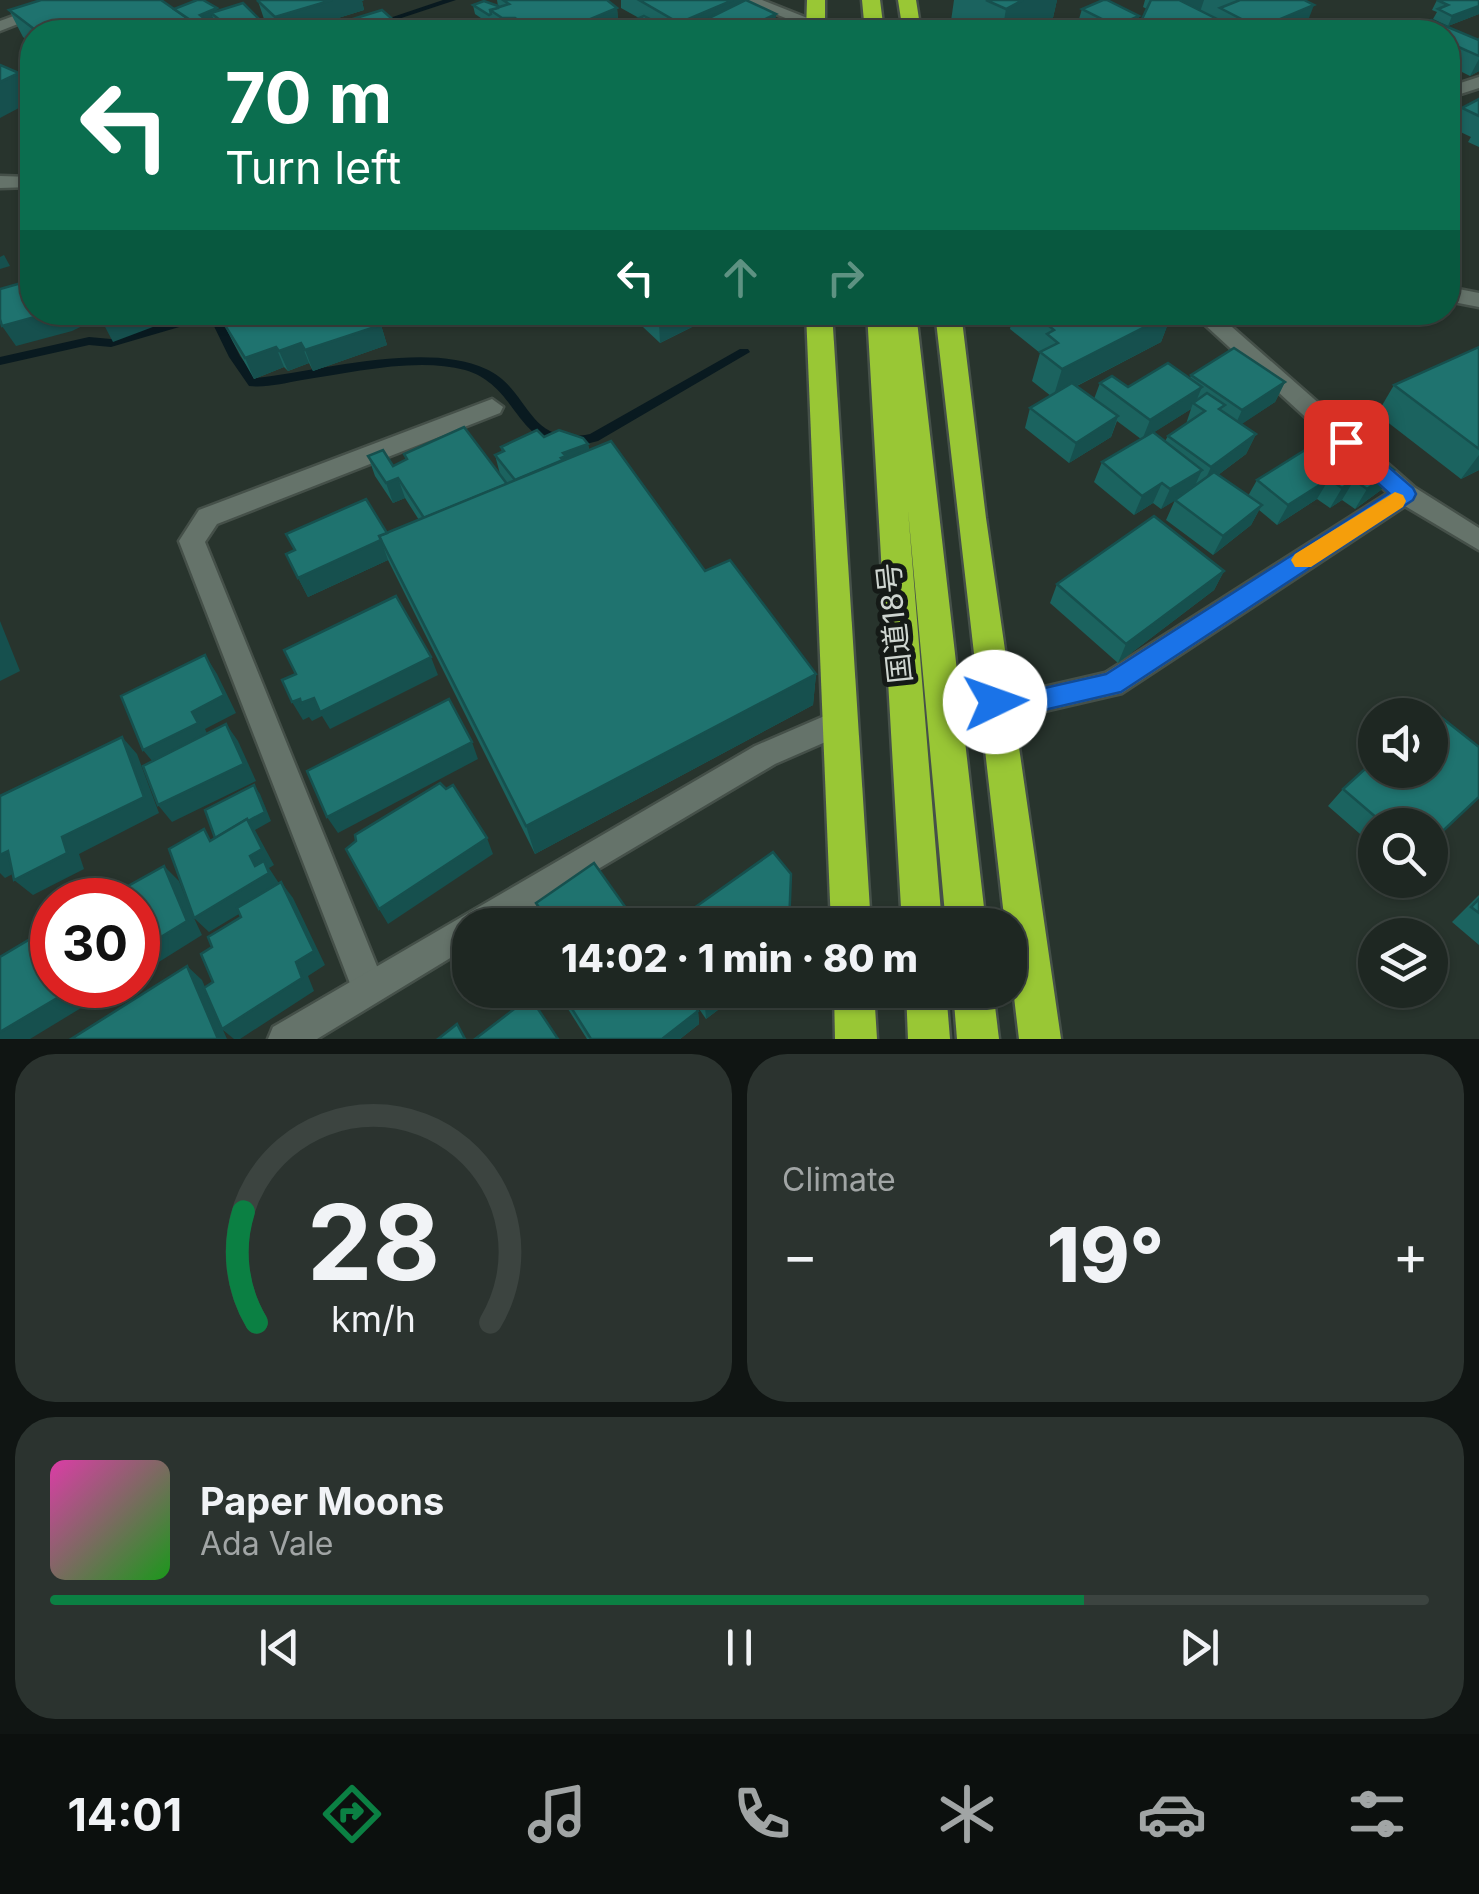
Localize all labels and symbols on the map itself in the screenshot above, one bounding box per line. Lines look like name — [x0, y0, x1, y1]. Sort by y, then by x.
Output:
pin — [1304, 400, 1389, 485]
street label: 国道18号 — [870, 561, 918, 685]
position arrow — [943, 650, 1047, 754]
speed limit sign: 30 — [30, 878, 160, 1008]

